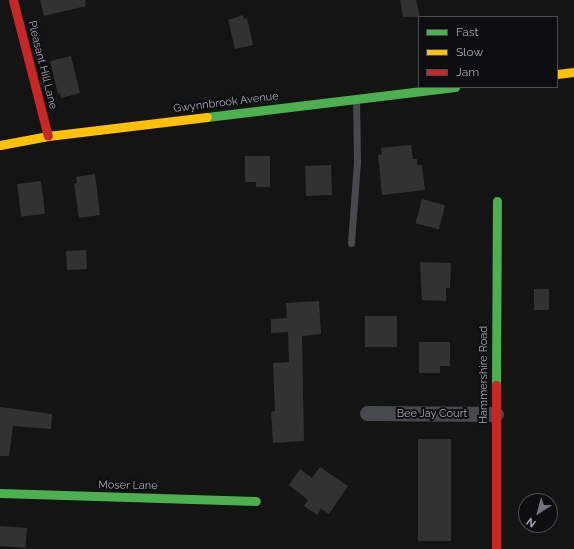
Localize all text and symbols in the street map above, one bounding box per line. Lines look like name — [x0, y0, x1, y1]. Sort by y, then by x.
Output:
legend — [418, 16, 558, 88]
street label: Pleasant Hill Lane — [25, 19, 59, 111]
text: Fast — [456, 25, 479, 39]
text: Slow — [456, 45, 483, 59]
text: Jam — [456, 65, 479, 79]
street label: Gwynnbrook Avenue — [172, 90, 280, 116]
street label: Hammershire Road — [477, 326, 491, 424]
street label: Bee Jay Court — [396, 407, 468, 421]
street label: Moser Lane — [98, 479, 158, 493]
north arrow — [518, 493, 558, 533]
text: N — [524, 515, 538, 530]

